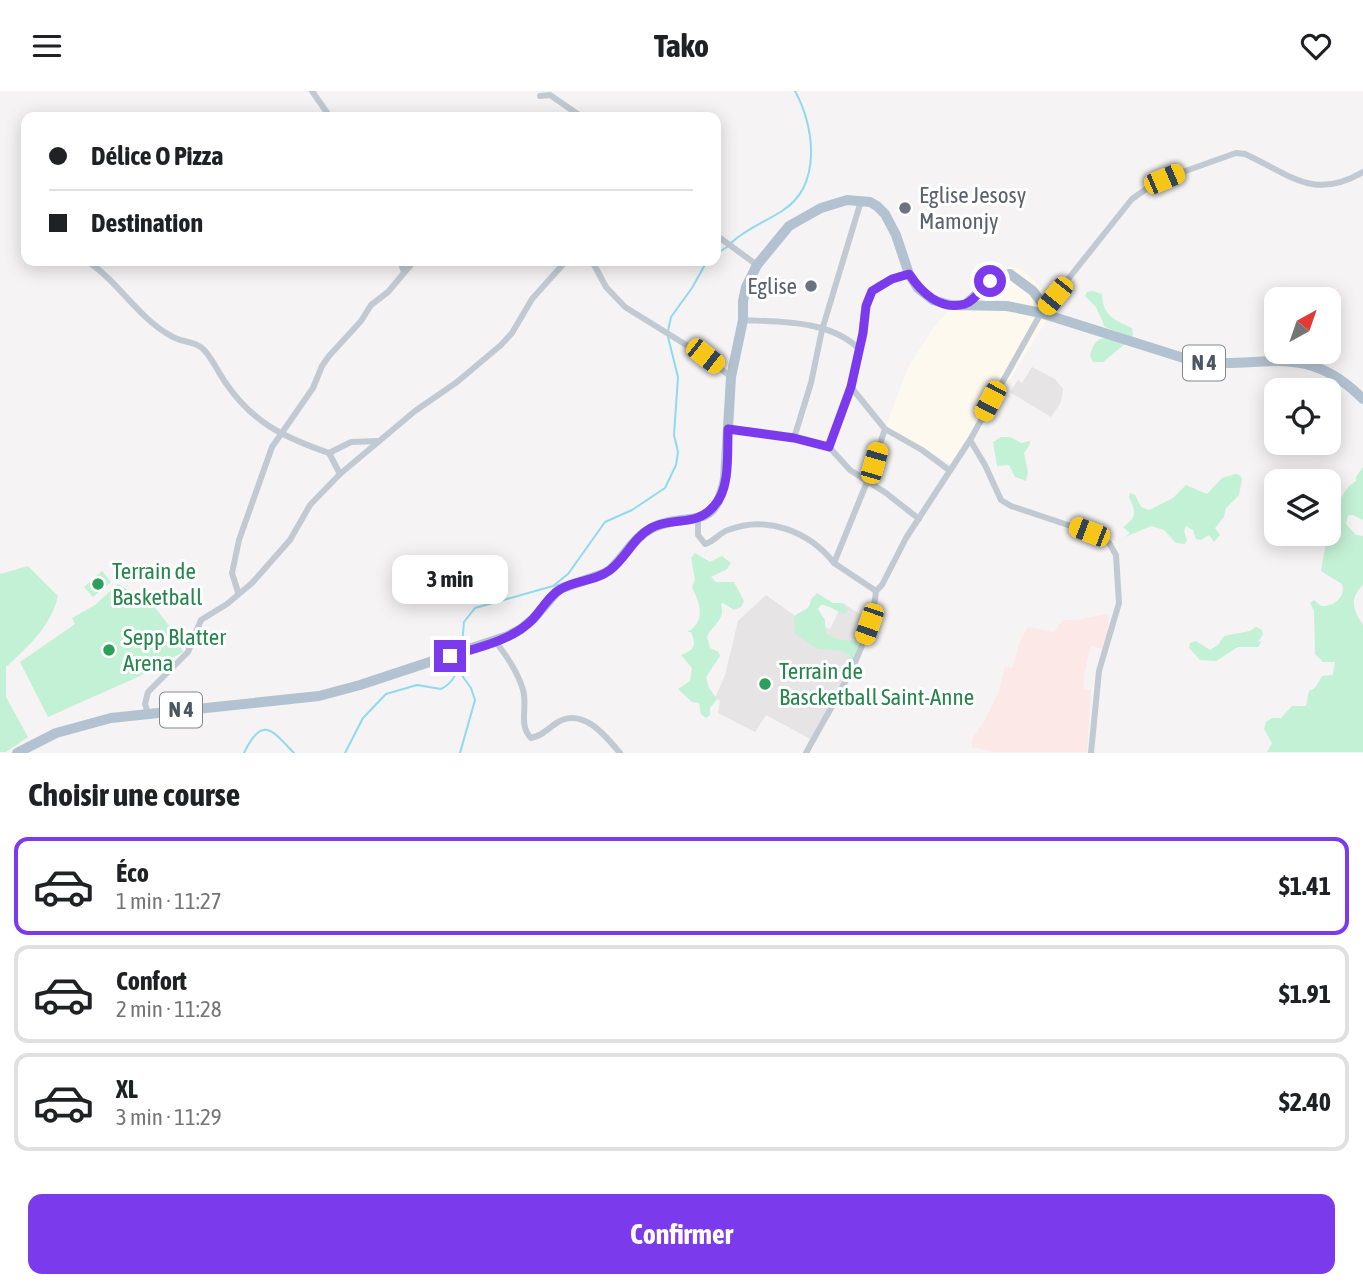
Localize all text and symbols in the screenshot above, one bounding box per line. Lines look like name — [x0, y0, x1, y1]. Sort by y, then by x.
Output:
icon: menu — [28, 27, 66, 65]
text: Tako — [654, 27, 709, 64]
icon: heart — [1297, 27, 1335, 65]
text: Délice O Pizza — [91, 141, 223, 171]
car — [1141, 161, 1188, 197]
place label: Eglise Jesosy Mamonjy — [919, 182, 1026, 234]
marker: Eglise Jesosy Mamonjy — [897, 200, 913, 216]
text: Destination — [91, 208, 203, 238]
route start — [974, 265, 1006, 297]
place label: Eglise — [747, 273, 797, 299]
car — [1034, 273, 1077, 319]
marker: Eglise — [803, 278, 819, 294]
north arrow — [1264, 287, 1340, 364]
map controls — [1264, 287, 1341, 546]
car — [682, 335, 729, 377]
road number: N 4 — [1183, 345, 1225, 381]
car — [971, 378, 1010, 424]
button: locate — [1264, 378, 1341, 455]
car — [859, 440, 890, 486]
button: layers — [1264, 469, 1341, 546]
car — [1066, 515, 1113, 549]
callout: 3 min — [392, 554, 508, 603]
place label: Terrain de Basketball — [112, 558, 202, 610]
text: 3 min — [427, 566, 473, 592]
marker: Terrain de Basketball — [90, 576, 106, 592]
car — [853, 601, 886, 647]
place label: Sepp Blatter Arena — [123, 624, 227, 676]
route end — [434, 640, 466, 672]
marker: Sepp Blatter Arena — [101, 642, 117, 658]
place label: Terrain de Bascketball Saint-Anne — [779, 658, 974, 710]
marker: Terrain de Bascketball Saint-Anne — [757, 676, 773, 692]
road number: N 4 — [160, 693, 202, 727]
text: Choisir une course — [28, 776, 240, 813]
icon: car — [32, 855, 95, 918]
text: Éco — [116, 858, 149, 888]
text: $1.41 — [1279, 871, 1331, 901]
text: 1 min · 11:27 — [116, 888, 222, 914]
icon: car — [32, 963, 95, 1026]
text: Confort — [116, 966, 187, 996]
text: $1.91 — [1279, 979, 1331, 1009]
text: 2 min · 11:28 — [116, 996, 222, 1022]
icon: car — [32, 1071, 95, 1134]
text: XL — [116, 1074, 138, 1104]
text: $2.40 — [1279, 1087, 1331, 1117]
text: 3 min · 11:29 — [116, 1104, 222, 1130]
button: Confirmer — [28, 1194, 1335, 1274]

